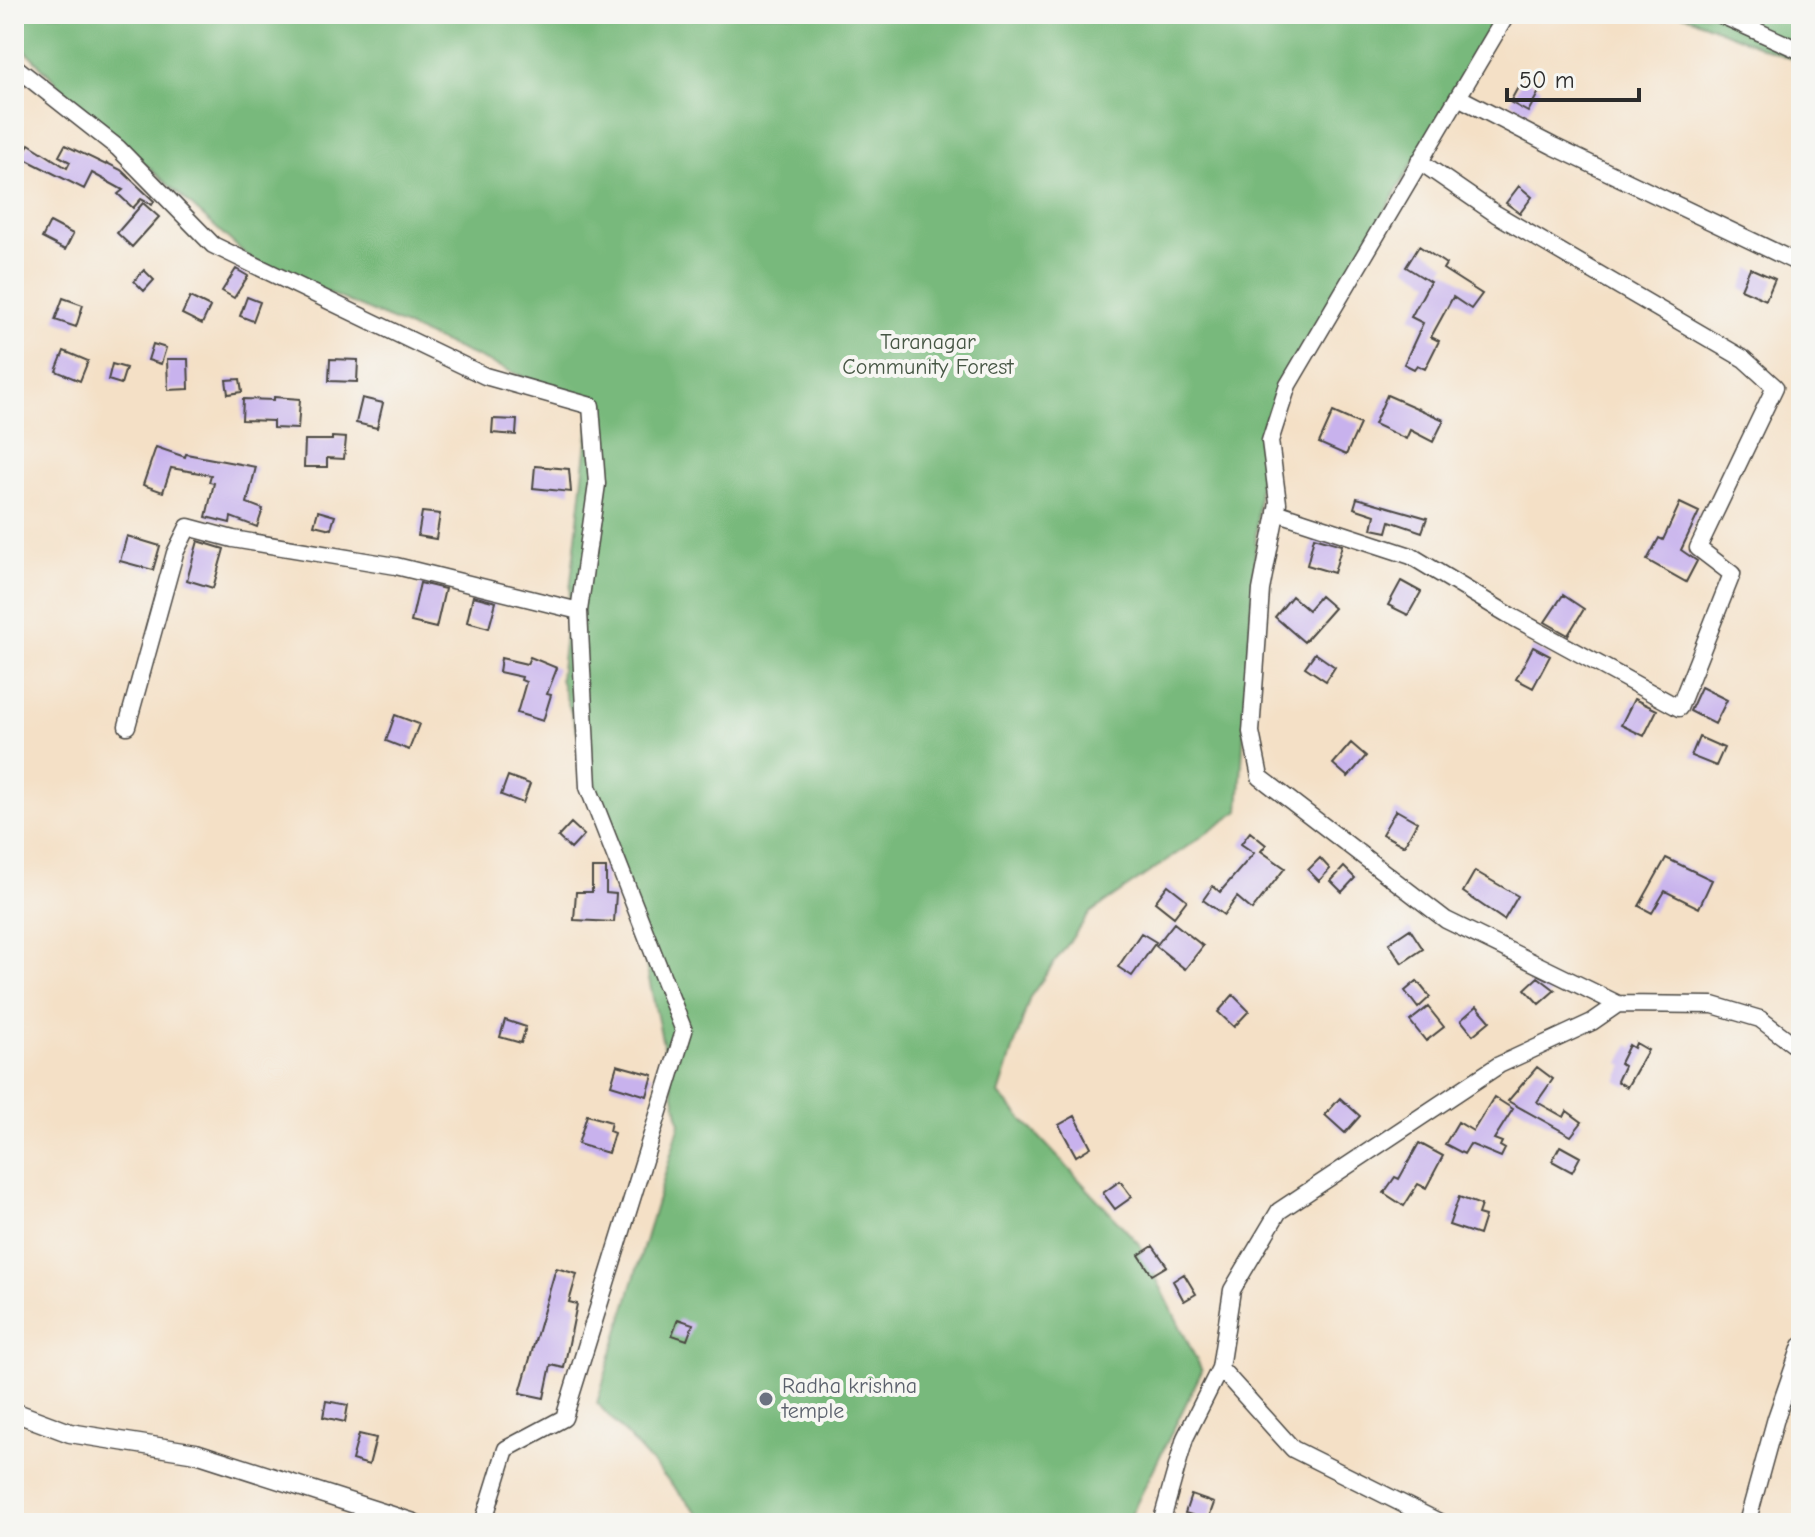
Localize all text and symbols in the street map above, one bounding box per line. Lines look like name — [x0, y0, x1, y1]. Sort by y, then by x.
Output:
scale bar — [1507, 52, 1639, 102]
text: 50 m — [1519, 66, 1575, 94]
park label: Taranagar Community Forest — [842, 329, 1014, 380]
place label: Radha krishna temple — [781, 1373, 917, 1424]
marker: Radha krishna temple — [757, 1390, 775, 1408]

